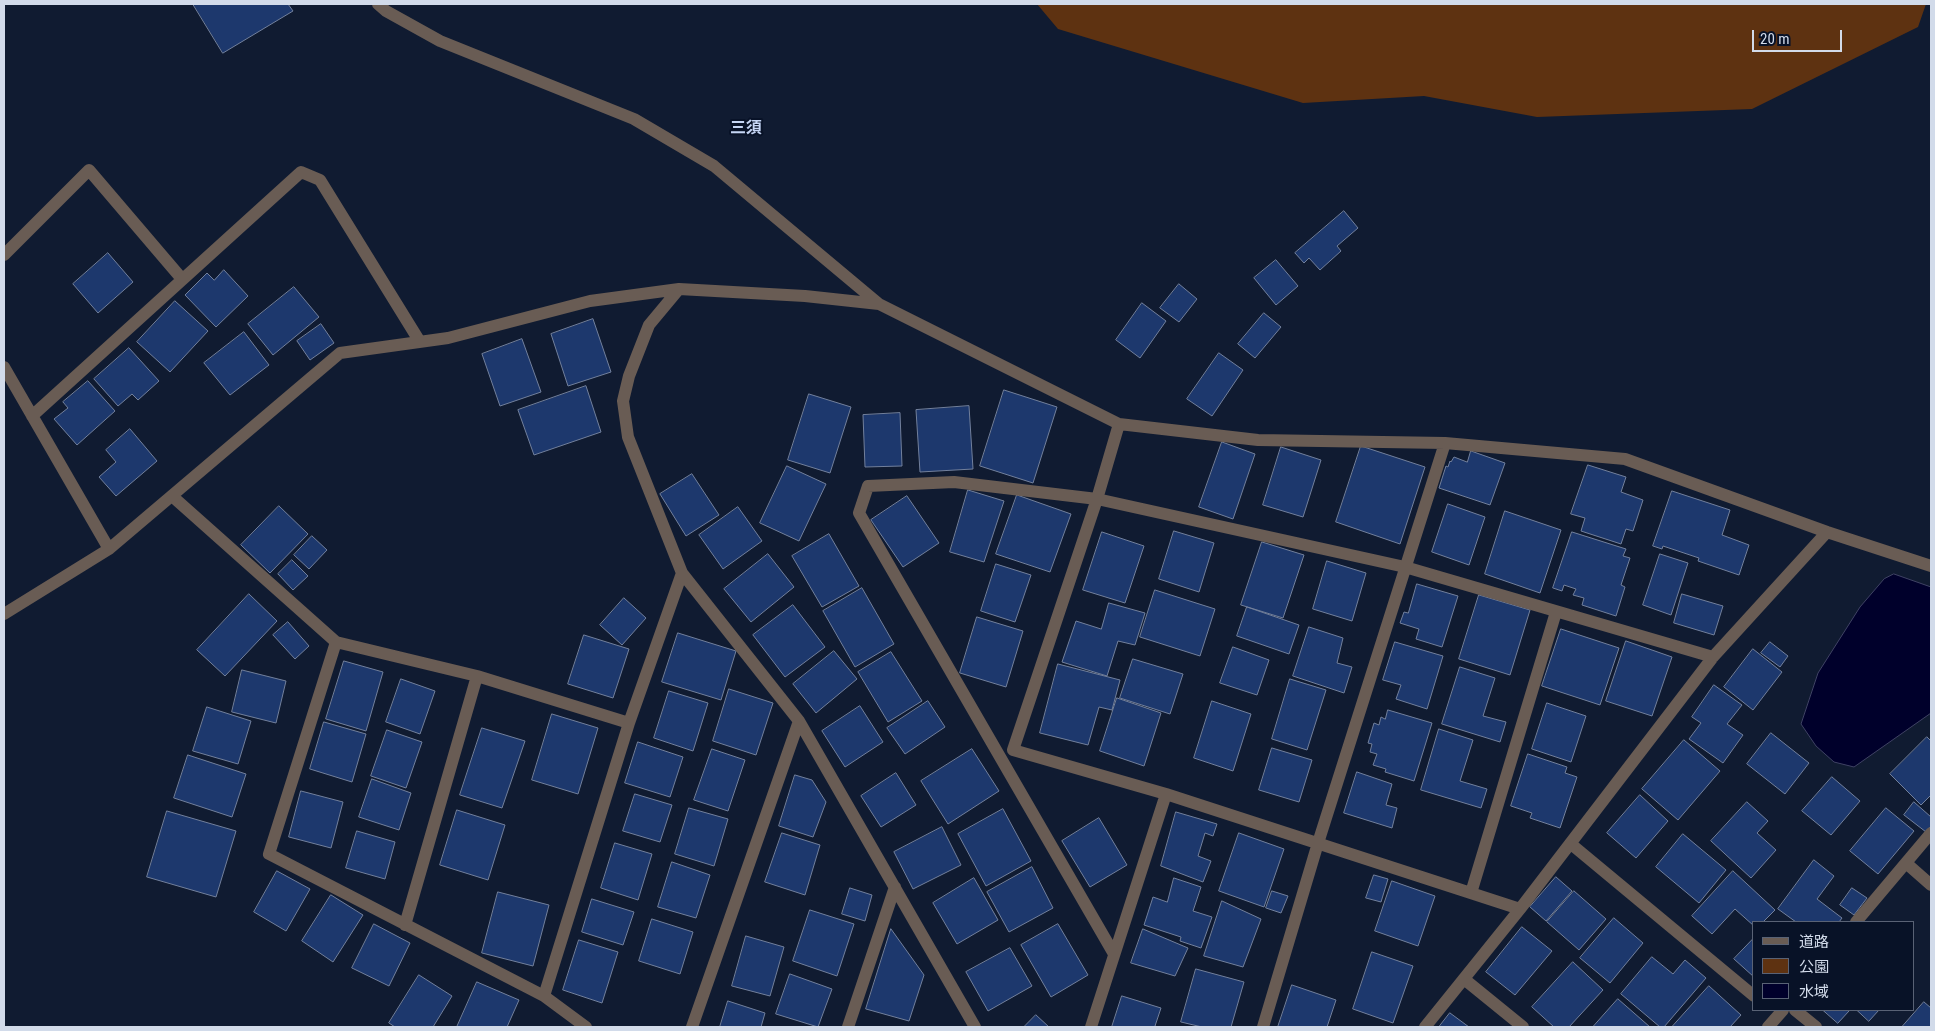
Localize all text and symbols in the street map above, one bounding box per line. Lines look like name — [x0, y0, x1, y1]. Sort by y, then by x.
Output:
scale bar — [1755, 20, 1845, 52]
text: 20 m — [1760, 30, 1790, 48]
district label: 三須 — [730, 119, 762, 139]
legend — [1752, 921, 1915, 1011]
text: 道路 — [1799, 933, 1829, 951]
text: 公園 — [1799, 958, 1829, 976]
text: 水域 — [1799, 983, 1829, 1001]

